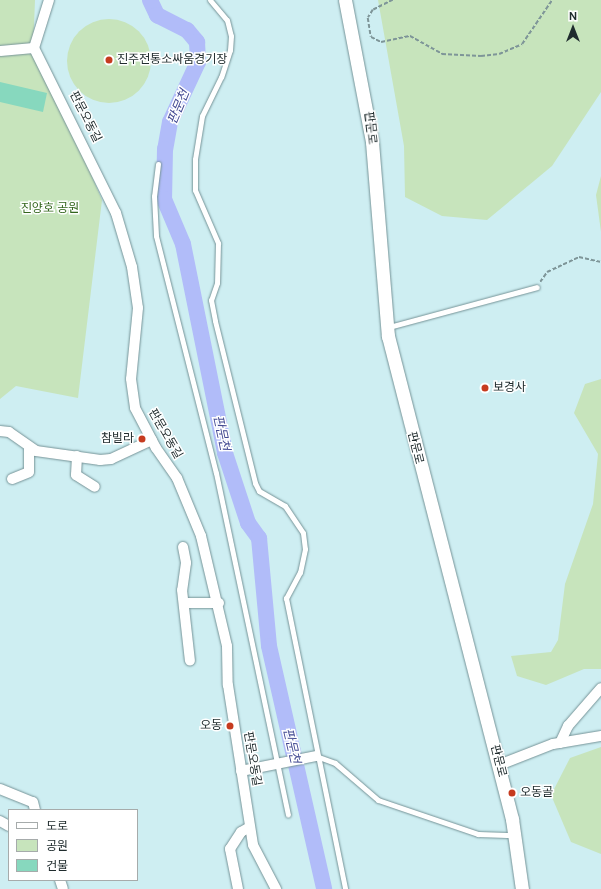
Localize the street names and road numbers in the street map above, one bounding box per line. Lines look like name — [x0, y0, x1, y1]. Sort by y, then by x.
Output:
street label: 판문오동길 — [66, 89, 104, 145]
street label: 판문로 — [361, 111, 379, 145]
street label: 판문오동길 — [145, 406, 185, 462]
street label: 판문로 — [404, 430, 426, 466]
street label: 판문오동길 — [240, 731, 264, 787]
street label: 판문로 — [487, 743, 509, 779]

